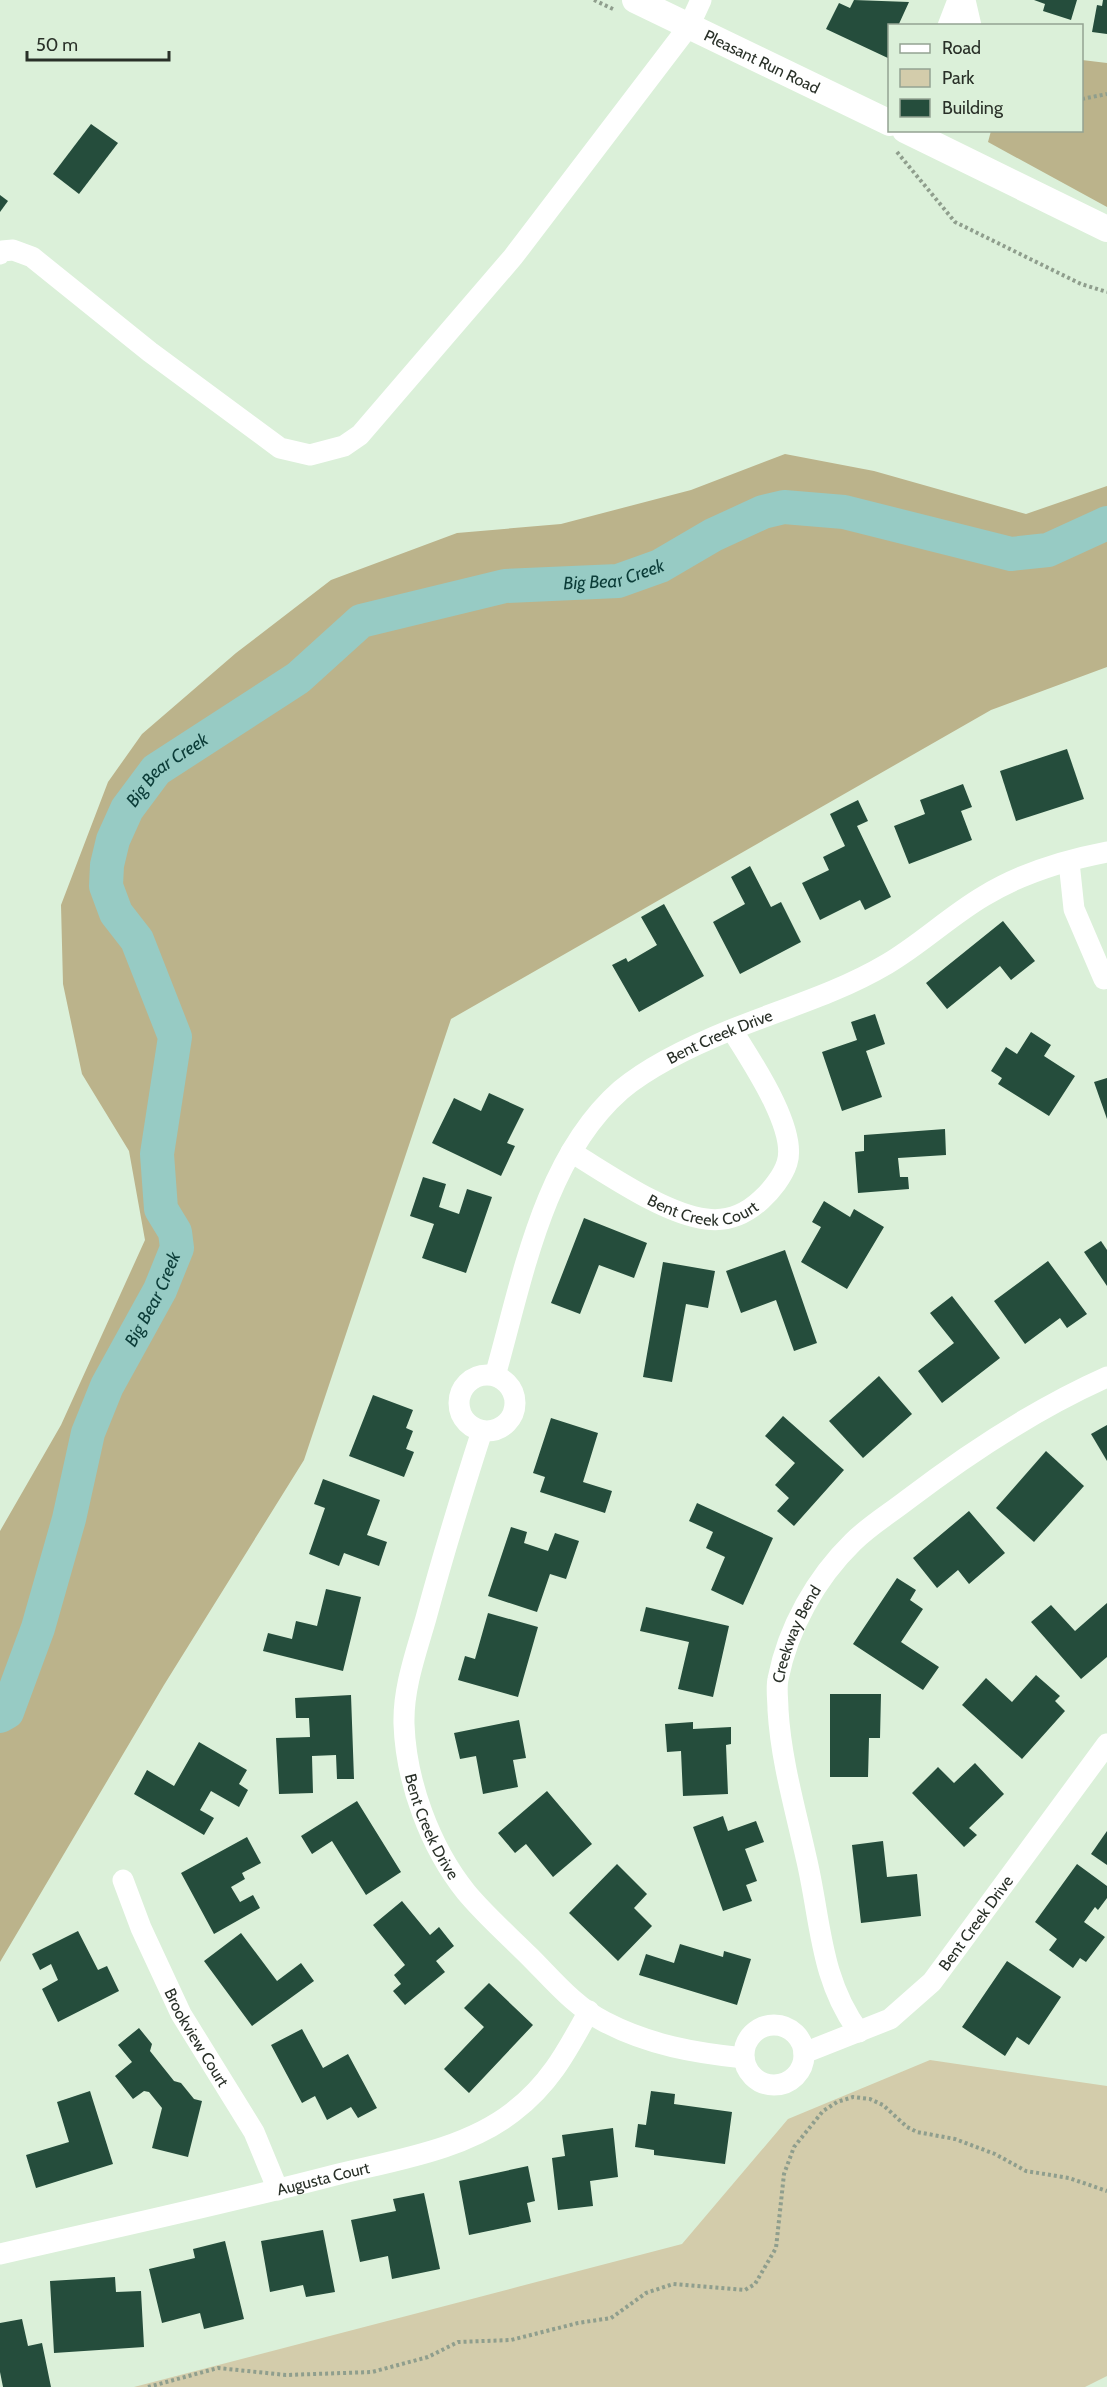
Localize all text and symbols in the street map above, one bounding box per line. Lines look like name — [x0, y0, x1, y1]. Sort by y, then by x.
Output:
scale bar — [27, 24, 170, 62]
legend — [888, 24, 1083, 132]
street label: Pleasant Run Road — [701, 25, 823, 97]
text: 50 m — [36, 34, 78, 56]
text: Road — [942, 37, 981, 59]
text: Park — [942, 67, 975, 89]
text: Building — [942, 97, 1004, 119]
water label: Big Bear Creek — [563, 554, 668, 594]
water label: Big Bear Creek — [121, 728, 213, 811]
street label: Bent Creek Drive — [663, 1005, 775, 1067]
street label: Bent Creek Court — [645, 1190, 762, 1229]
water label: Big Bear Creek — [120, 1247, 186, 1350]
street label: Creekway Bend — [768, 1581, 824, 1685]
street label: Bent Creek Drive — [401, 1772, 463, 1883]
street label: Bent Creek Drive — [934, 1871, 1017, 1974]
street label: Brookview Court — [161, 1985, 233, 2090]
street label: Augusta Court — [275, 2158, 372, 2199]

